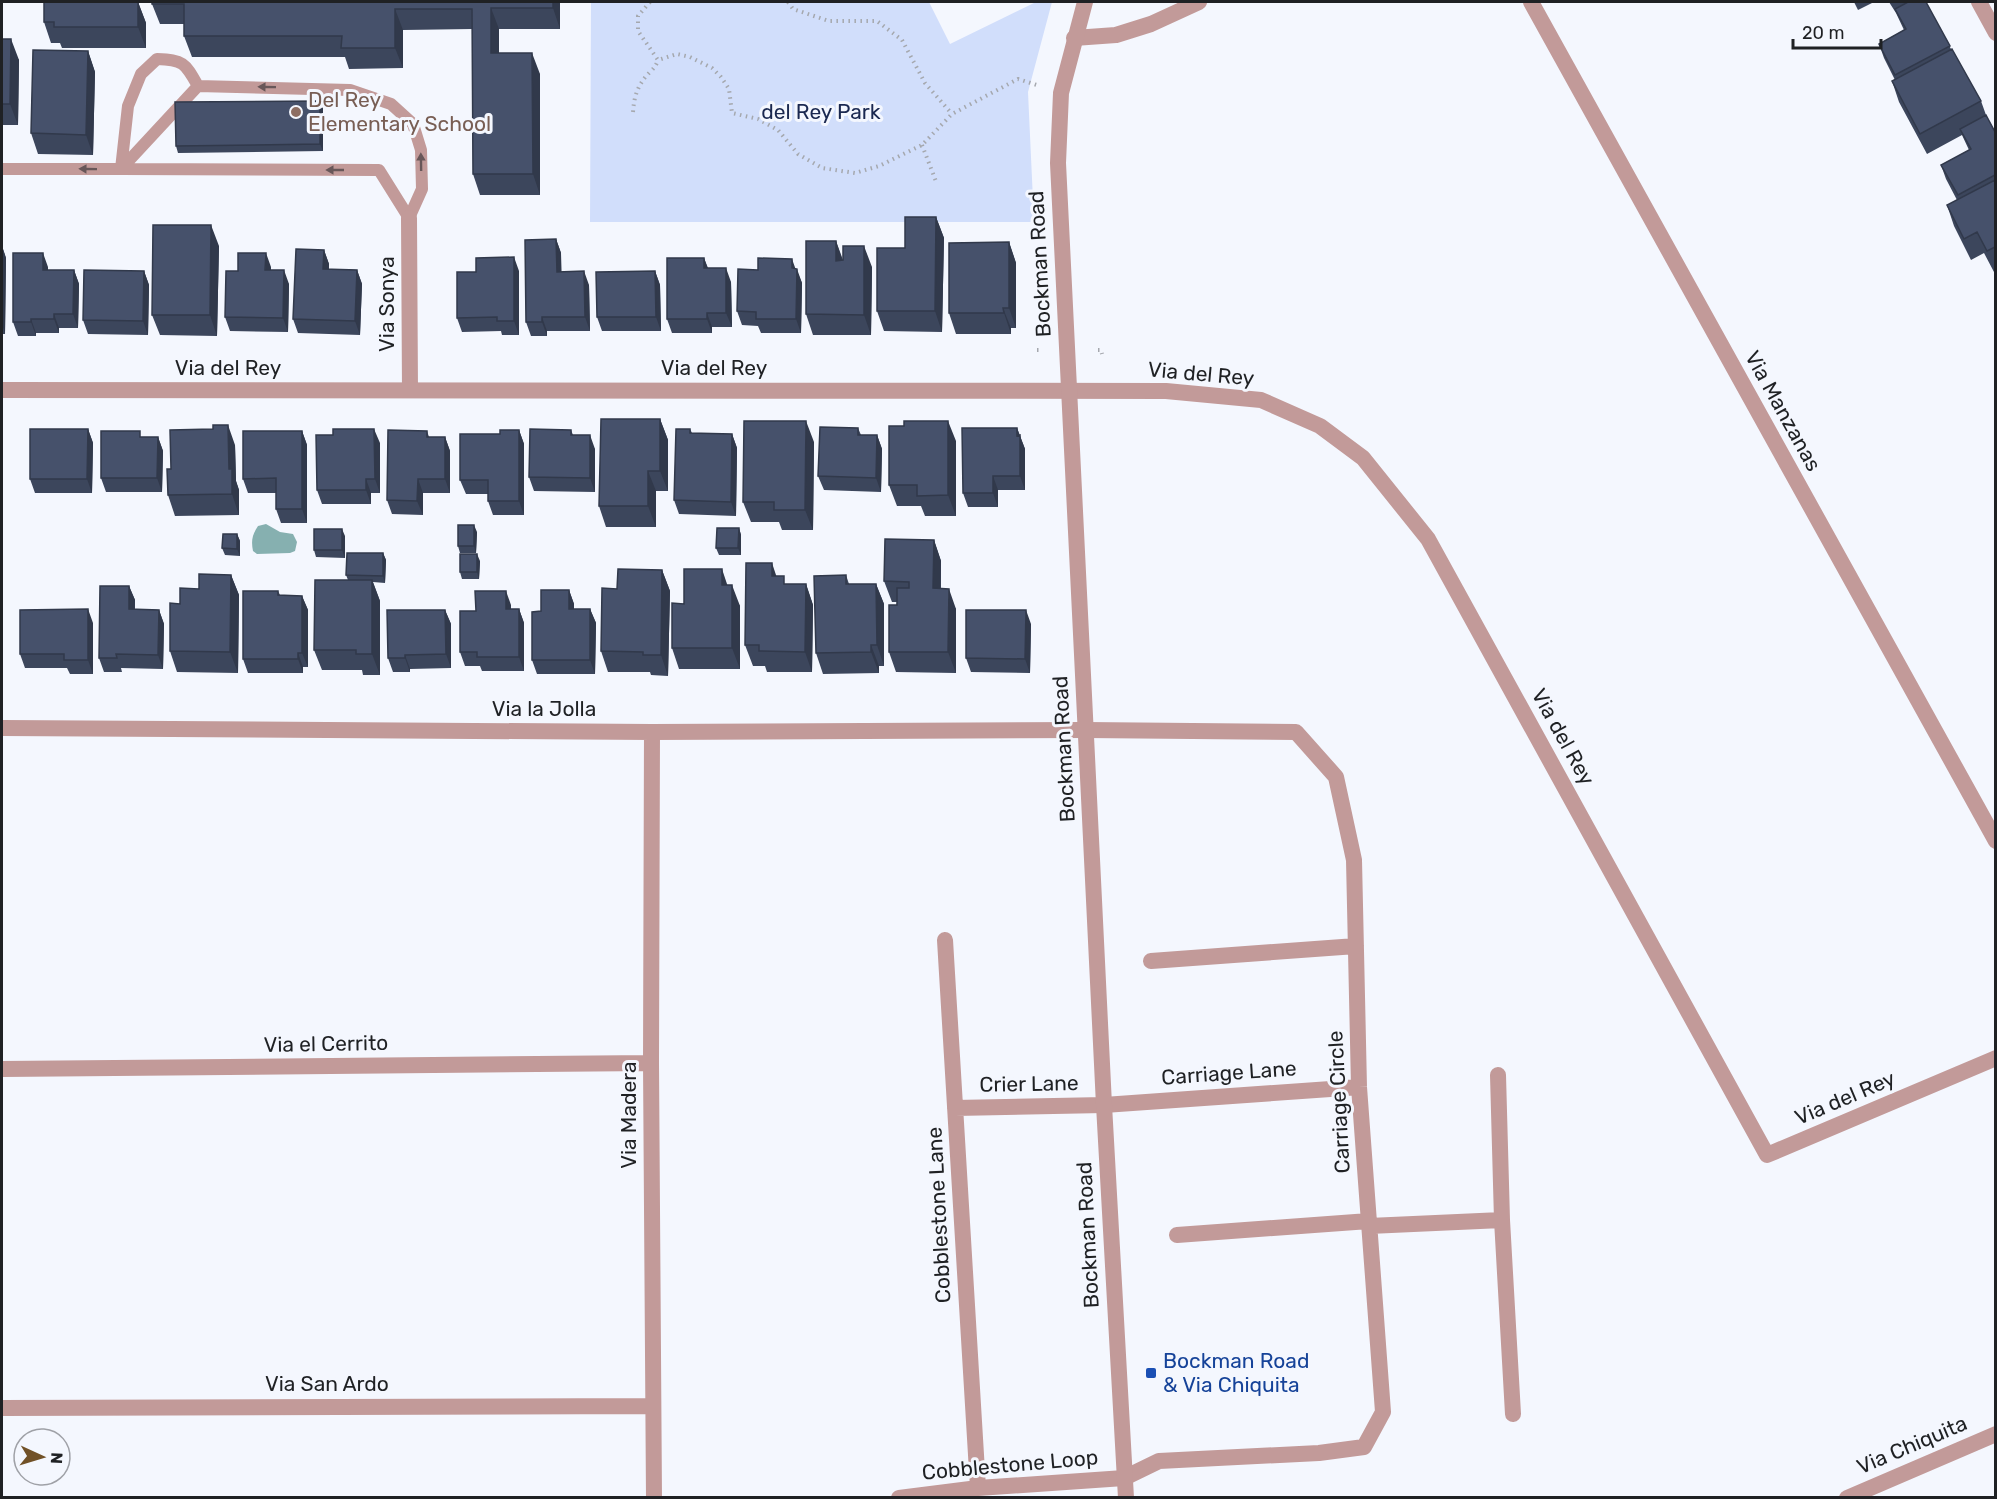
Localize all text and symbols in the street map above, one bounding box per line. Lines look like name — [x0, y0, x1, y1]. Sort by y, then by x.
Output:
scale bar — [1793, 12, 1882, 50]
text: 20 m — [1802, 22, 1844, 44]
one-way arrow — [258, 83, 277, 92]
place label: Del Rey Elementary School — [308, 87, 491, 136]
park label: del Rey Park — [761, 99, 881, 124]
marker: Del Rey Elementary School — [289, 105, 303, 119]
one-way arrow — [416, 153, 426, 172]
one-way arrow — [78, 164, 97, 174]
one-way arrow — [326, 165, 345, 175]
street label: Bockman Road — [1023, 190, 1056, 338]
street label: Via Sonya — [374, 256, 399, 352]
street label: Via Manzanas — [1740, 346, 1827, 475]
street label: Via del Rey — [175, 355, 282, 380]
street label: Via del Rey — [661, 355, 768, 380]
street label: Via del Rey — [1147, 356, 1256, 391]
street label: Bockman Road — [1047, 675, 1080, 823]
street label: Via del Rey — [1527, 684, 1600, 790]
street label: Via la Jolla — [492, 696, 596, 721]
street label: Via el Cerrito — [263, 1030, 388, 1057]
street label: Carriage Circle — [1322, 1030, 1355, 1174]
street label: Carriage Lane — [1160, 1055, 1297, 1090]
street label: Via Madera — [616, 1061, 641, 1169]
street label: Via del Rey — [1791, 1065, 1899, 1130]
street label: Crier Lane — [979, 1070, 1079, 1097]
street label: Cobblestone Lane — [921, 1126, 956, 1304]
street label: Bockman Road — [1071, 1161, 1104, 1309]
place label: Bockman Road & Via Chiquita — [1163, 1348, 1309, 1397]
marker: Bockman Road & Via Chiquita — [1144, 1366, 1158, 1380]
street label: Via San Ardo — [265, 1371, 389, 1396]
street label: Via Chiquita — [1853, 1410, 1971, 1479]
north arrow — [12, 1427, 72, 1487]
street label: Cobblestone Loop — [921, 1444, 1099, 1485]
text: N — [47, 1452, 66, 1464]

